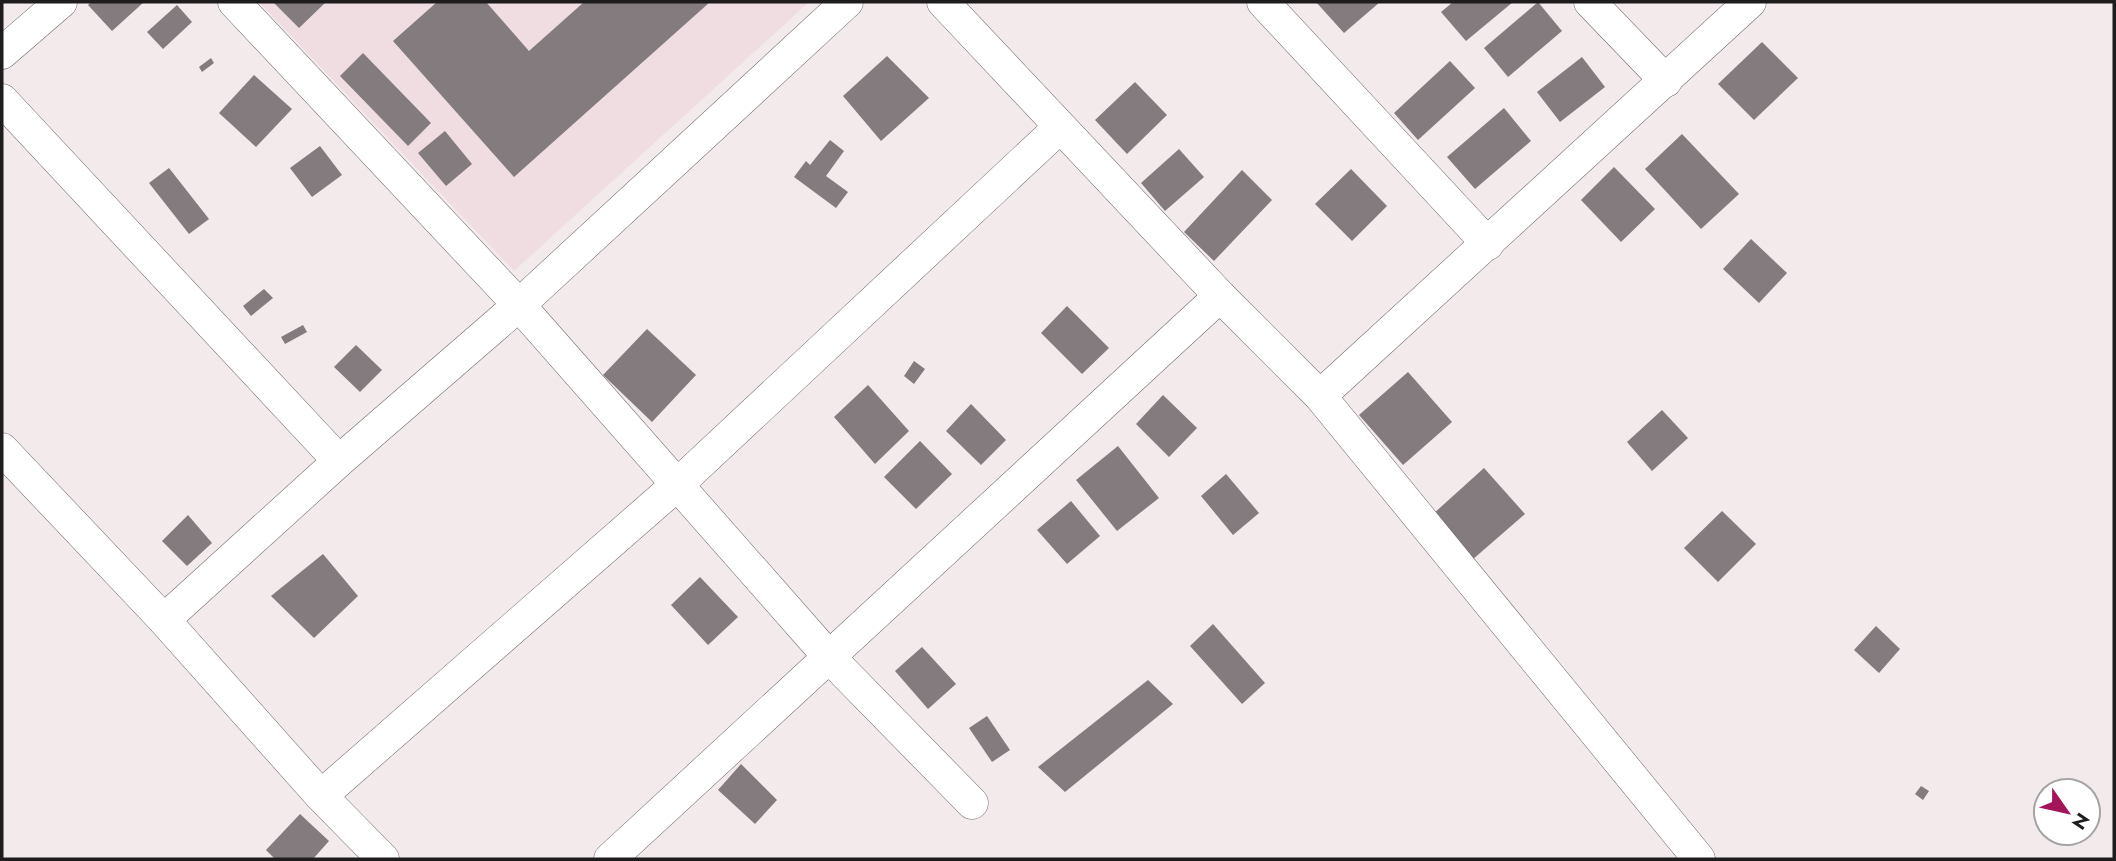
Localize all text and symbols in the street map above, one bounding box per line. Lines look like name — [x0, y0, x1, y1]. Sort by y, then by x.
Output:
north arrow — [2032, 777, 2102, 847]
text: N — [2065, 807, 2096, 835]

